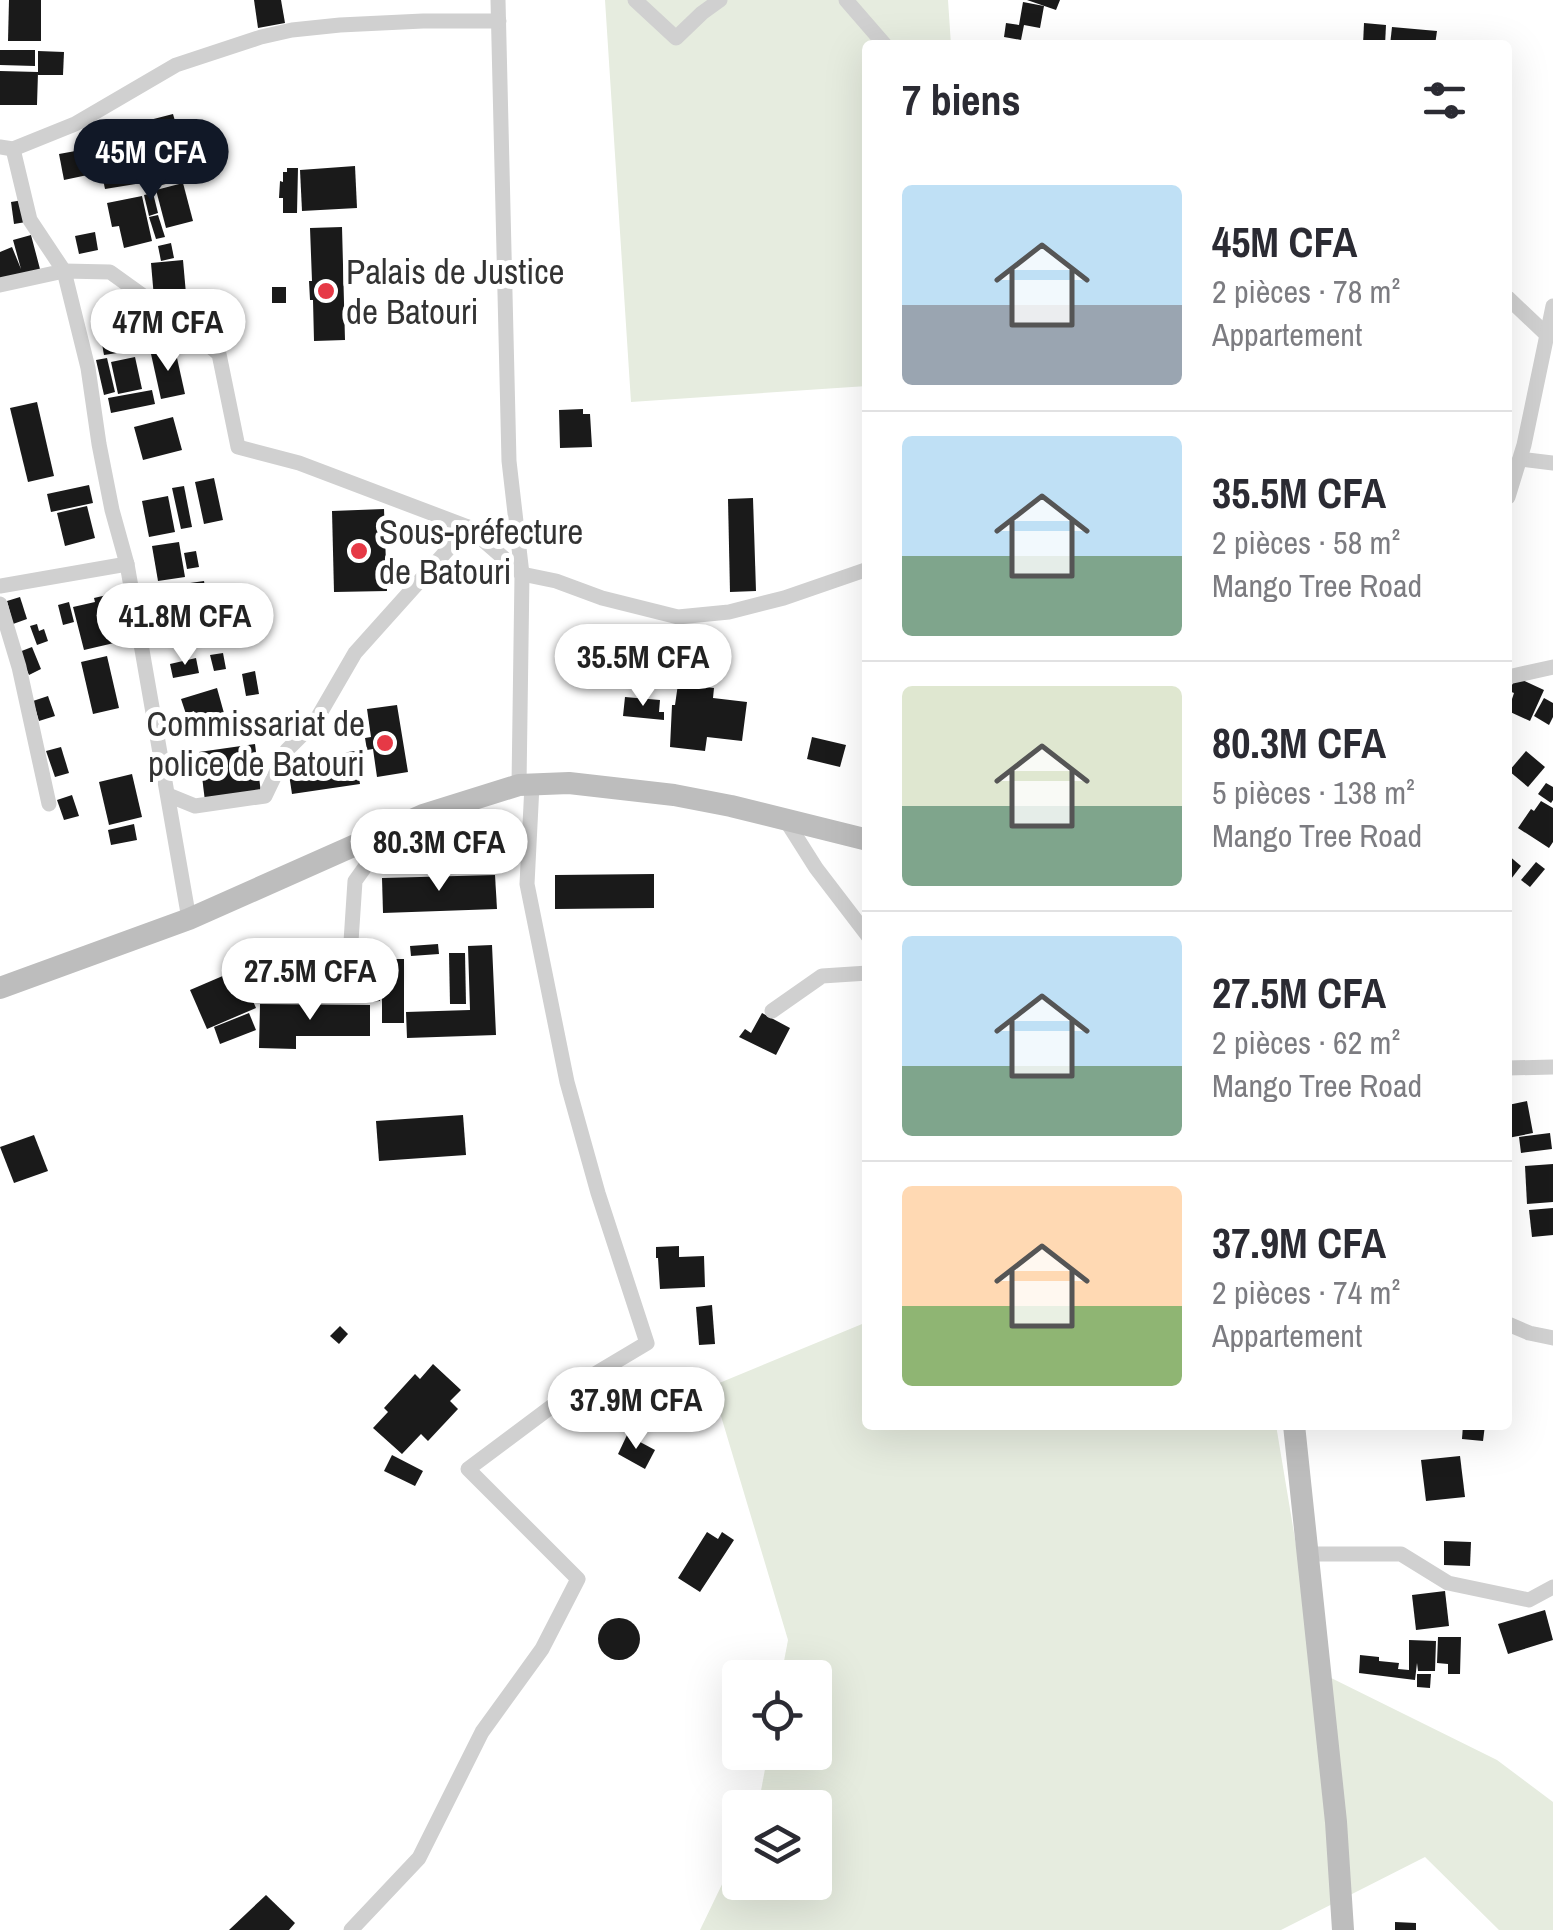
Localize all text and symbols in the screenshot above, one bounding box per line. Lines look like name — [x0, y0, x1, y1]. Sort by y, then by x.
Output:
text: 7 biens — [902, 72, 1021, 128]
icon: filters — [1417, 73, 1472, 128]
pin: 45M CFA — [59, 119, 243, 204]
text: 45M CFA — [96, 130, 206, 173]
text: 45M CFA — [1212, 214, 1357, 270]
icon: home — [982, 225, 1102, 345]
place label: Palais de Justice de Batouri — [346, 248, 565, 335]
text: 2 pièces · 78 m² — [1212, 270, 1400, 313]
marker: Palais de Justice de Batouri — [315, 280, 337, 302]
pin: 47M CFA — [76, 289, 260, 374]
text: 47M CFA — [113, 300, 223, 343]
text: Appartement — [1212, 313, 1362, 356]
text: 35.5M CFA — [1212, 465, 1386, 521]
icon: home — [982, 476, 1102, 596]
place label: Sous-préfecture de Batouri — [379, 508, 583, 595]
text: 2 pièces · 58 m² — [1212, 521, 1400, 564]
marker: Sous-préfecture de Batouri — [348, 540, 370, 562]
text: Mango Tree Road — [1212, 564, 1422, 607]
pin: 41.8M CFA — [71, 583, 299, 668]
text: 41.8M CFA — [119, 594, 251, 637]
pin: 35.5M CFA — [529, 624, 757, 709]
text: 35.5M CFA — [577, 635, 709, 678]
place label: Commissariat de police de Batouri — [146, 700, 365, 787]
text: 80.3M CFA — [1212, 715, 1386, 771]
icon: home — [982, 726, 1102, 846]
marker: Commissariat de police de Batouri — [374, 732, 396, 754]
text: 5 pièces · 138 m² — [1212, 771, 1415, 814]
pin: 80.3M CFA — [325, 809, 553, 894]
text: Mango Tree Road — [1212, 814, 1422, 857]
text: 80.3M CFA — [373, 820, 505, 863]
pin: 27.5M CFA — [196, 938, 424, 1023]
text: 27.5M CFA — [244, 949, 376, 992]
text: 27.5M CFA — [1212, 965, 1386, 1021]
icon: home — [982, 976, 1102, 1096]
text: 2 pièces · 62 m² — [1212, 1021, 1400, 1064]
text: Mango Tree Road — [1212, 1064, 1422, 1107]
text: 37.9M CFA — [1212, 1215, 1386, 1271]
icon: home — [982, 1226, 1102, 1346]
text: 2 pièces · 74 m² — [1212, 1271, 1400, 1314]
text: Appartement — [1212, 1314, 1362, 1357]
pin: 37.9M CFA — [522, 1367, 750, 1452]
text: 37.9M CFA — [570, 1378, 702, 1421]
map controls — [722, 1660, 832, 1900]
button: locate — [722, 1660, 832, 1770]
button: layers — [722, 1790, 832, 1900]

